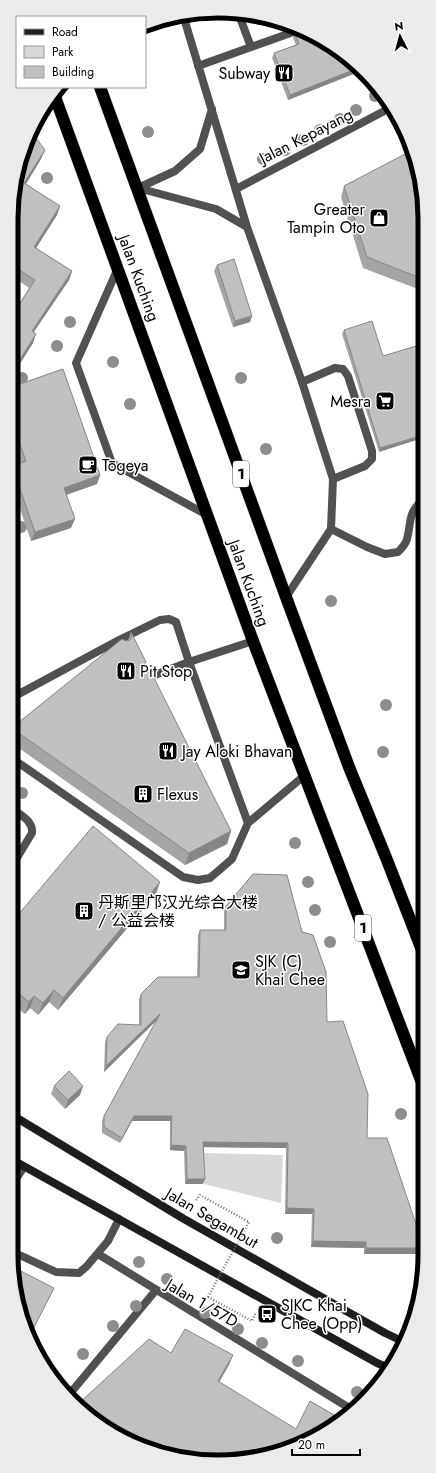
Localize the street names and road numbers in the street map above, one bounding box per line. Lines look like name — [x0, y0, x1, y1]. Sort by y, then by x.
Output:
street label: Jalan Kepayang — [254, 103, 357, 170]
street label: Jalan Kuching — [112, 230, 165, 325]
road number: 1 — [233, 461, 249, 487]
street label: Jalan Kuching — [222, 535, 275, 630]
road number: 1 — [355, 915, 371, 941]
street label: Jalan Segambut — [160, 1181, 263, 1254]
street label: Jalan 1/57D — [160, 1272, 242, 1333]

